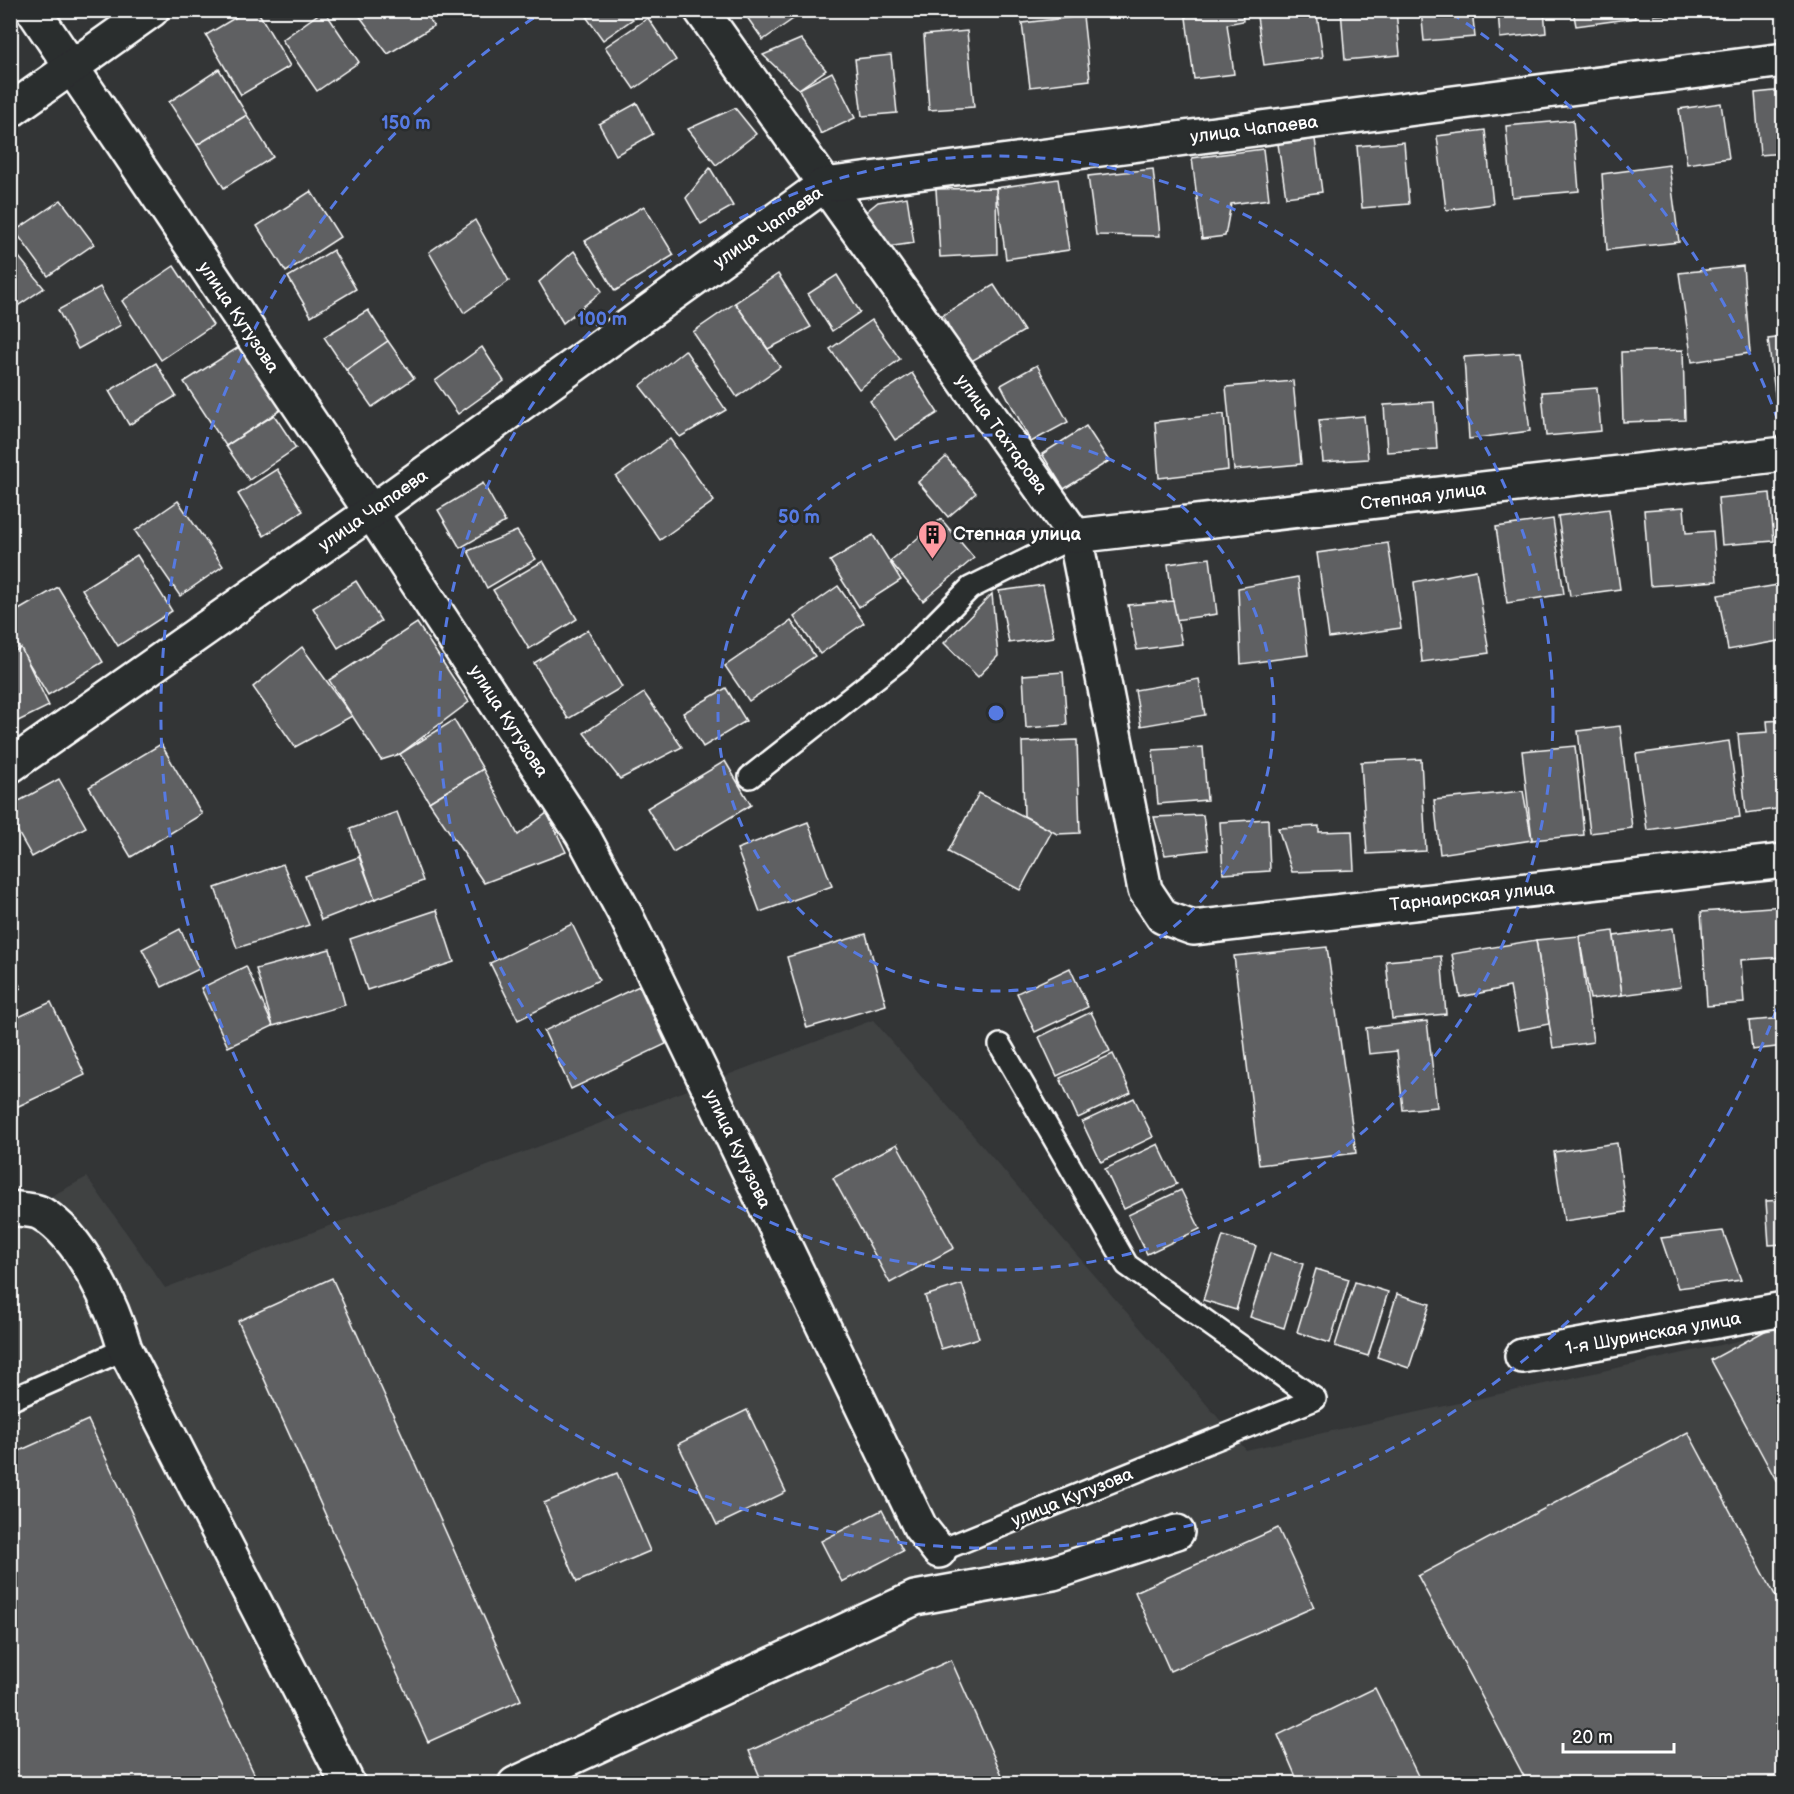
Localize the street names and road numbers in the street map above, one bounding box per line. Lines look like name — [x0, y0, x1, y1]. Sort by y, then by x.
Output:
street label: улица Чапаева — [1189, 111, 1319, 148]
street label: улица Чапаева — [710, 182, 827, 273]
street label: улица Кутузова — [194, 258, 284, 377]
street label: улица Тахтарова — [951, 371, 1052, 498]
street label: улица Чапаева — [315, 465, 432, 556]
street label: Степная улица — [1359, 478, 1487, 515]
street label: улица Кутузова — [465, 661, 553, 782]
street label: Тарнаирская улица — [1389, 877, 1556, 916]
street label: улица Кутузова — [700, 1086, 775, 1212]
street label: 1-я Шуринская улица — [1564, 1308, 1743, 1359]
street label: улица Кутузова — [1008, 1463, 1136, 1531]

